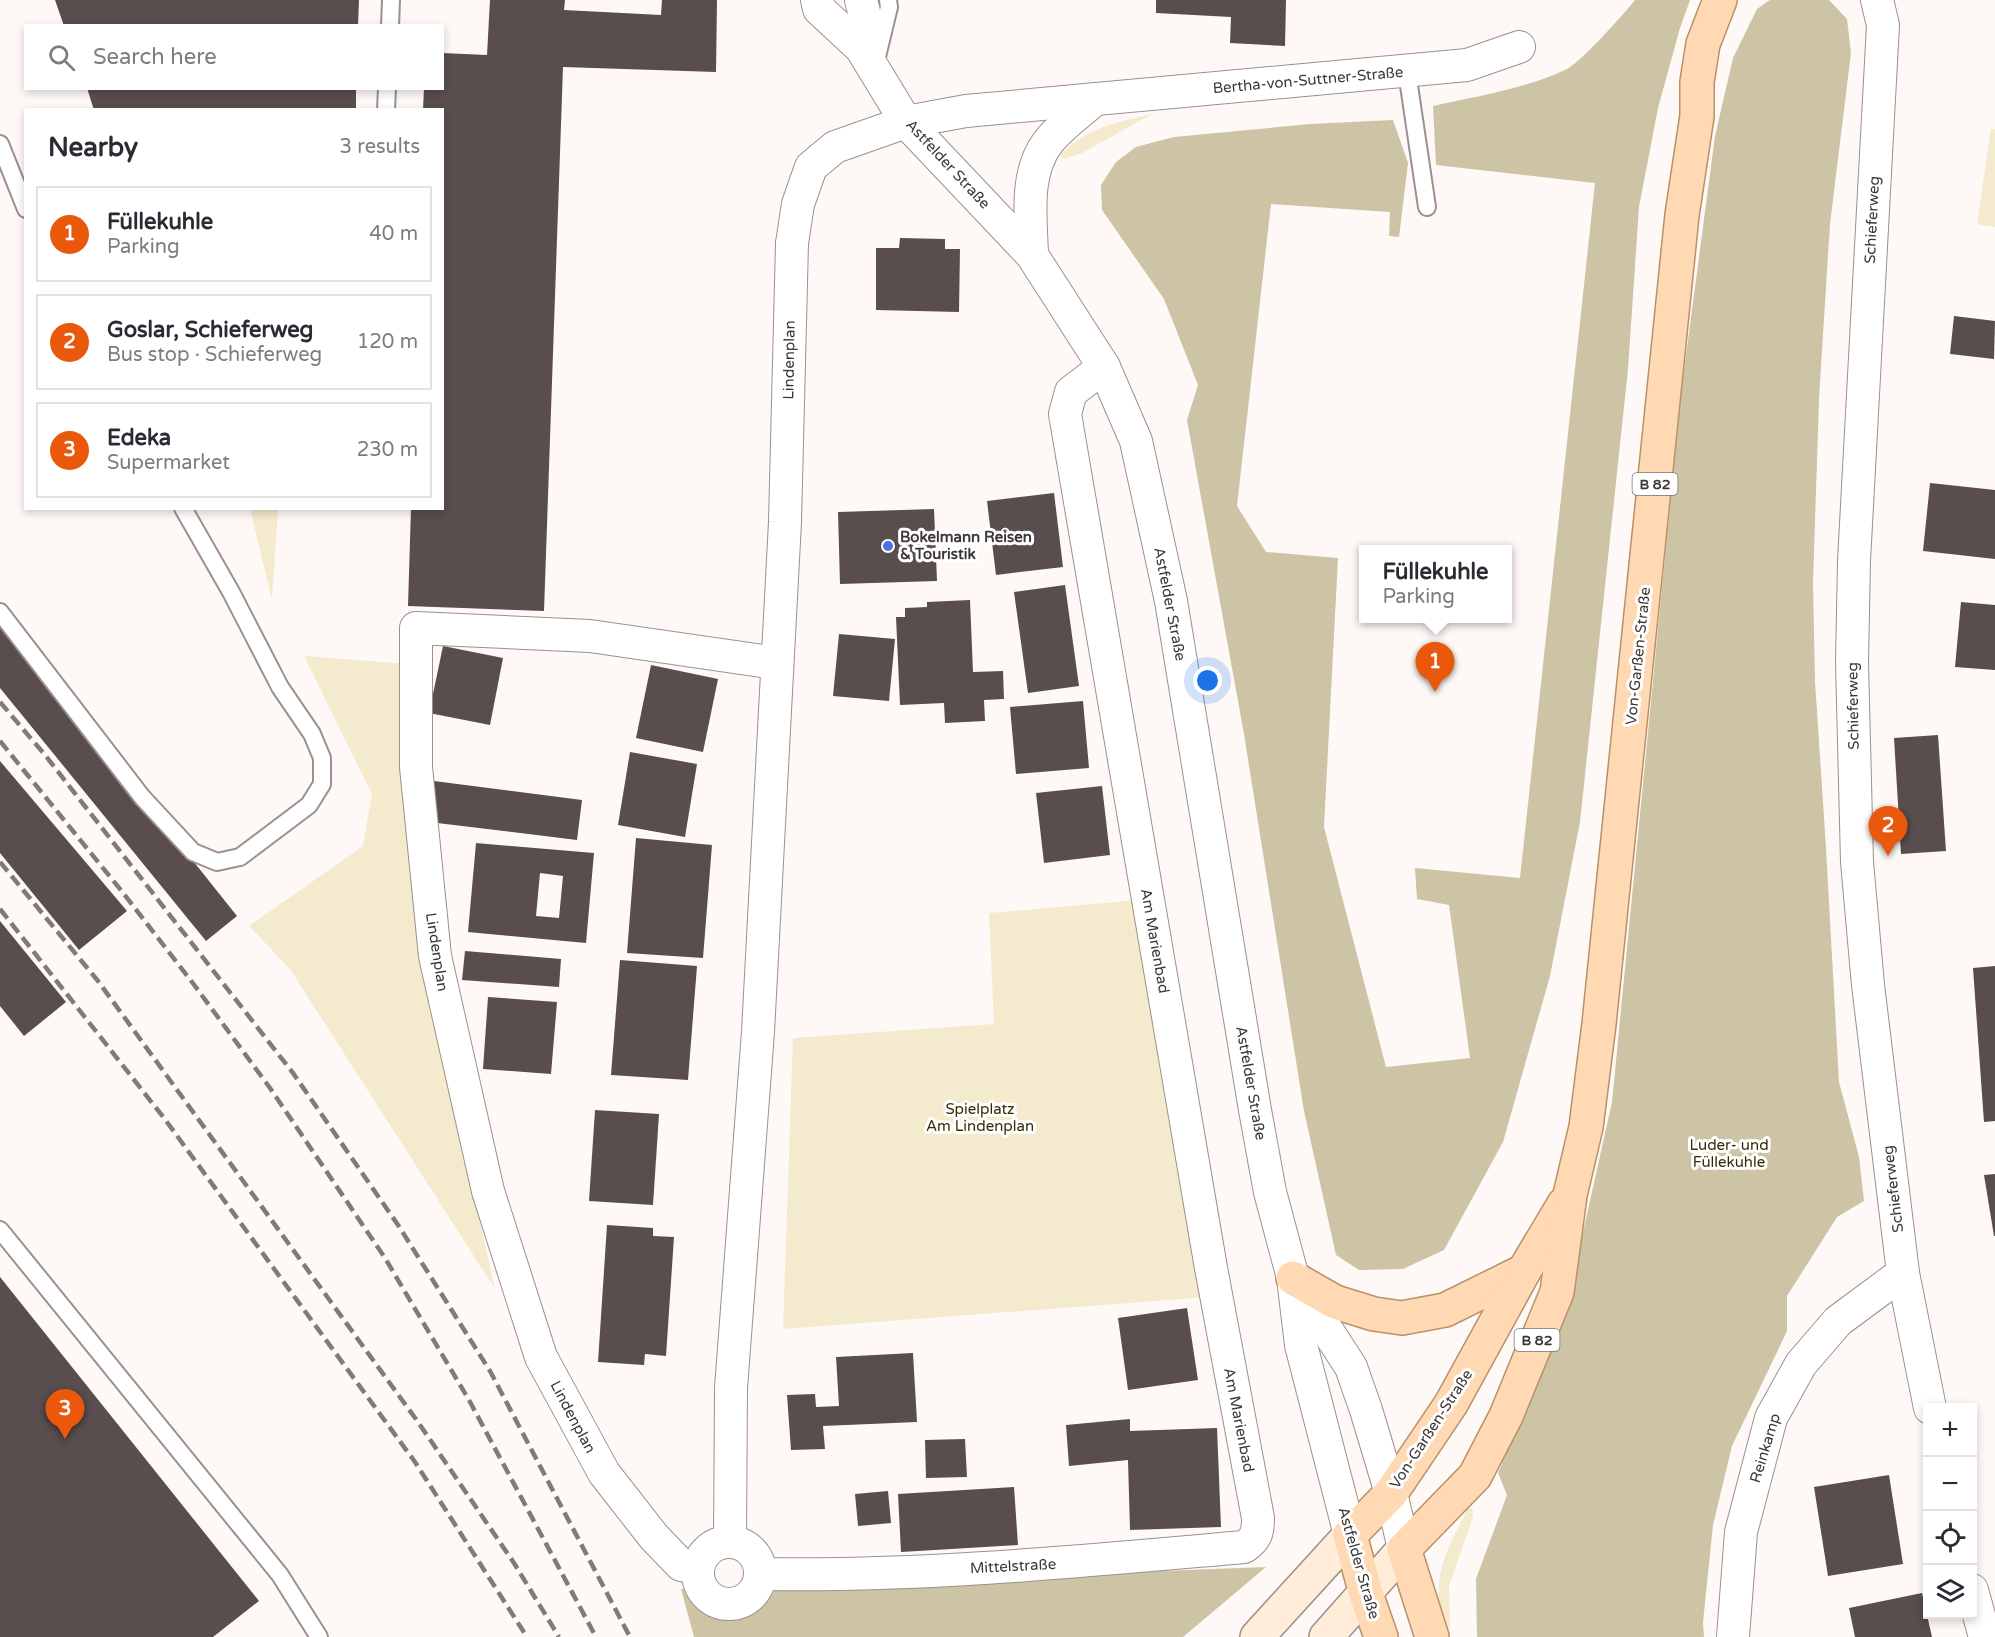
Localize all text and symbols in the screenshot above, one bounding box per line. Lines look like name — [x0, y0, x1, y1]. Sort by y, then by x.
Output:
search box — [24, 24, 444, 90]
icon: search — [45, 41, 78, 74]
text: Search here — [93, 44, 217, 70]
street label: Bertha-von-Suttner-Straße — [1212, 63, 1404, 97]
street label: Astfelder Straße — [902, 116, 994, 212]
text: Nearby — [48, 132, 138, 163]
text: 3 results — [340, 135, 420, 159]
street label: Schieferweg — [1861, 176, 1883, 264]
text: Füllekuhle — [107, 209, 213, 235]
text: 1 — [63, 222, 76, 246]
text: 40 m — [369, 222, 418, 246]
text: Parking — [107, 235, 180, 259]
text: Goslar, Schieferweg — [107, 317, 314, 343]
street label: Lindenplan — [779, 320, 799, 400]
text: 2 — [63, 330, 76, 354]
text: 120 m — [357, 330, 418, 354]
text: Bus stop · Schieferweg — [107, 343, 322, 367]
text: Edeka — [107, 425, 171, 451]
text: 3 — [63, 438, 76, 462]
text: 230 m — [357, 438, 418, 462]
text: Supermarket — [107, 451, 230, 475]
road number: B 82 — [1632, 473, 1678, 495]
place label: Bokelmann Reisen & Touristik — [900, 528, 1032, 563]
marker: Bokelmann Reisen & Touristik — [881, 539, 895, 553]
popup — [1359, 545, 1512, 623]
street label: Astfelder Straße — [1150, 546, 1190, 662]
text: Füllekuhle — [1382, 559, 1489, 585]
text: Parking — [1382, 585, 1455, 609]
street label: Von-Garßen-Straße — [1622, 586, 1654, 726]
pin: 1 — [1416, 642, 1454, 692]
street label: Schieferweg — [1843, 662, 1863, 750]
your location — [1193, 666, 1222, 695]
pin: 2 — [1868, 806, 1908, 856]
street label: Am Marienbad — [1137, 887, 1173, 995]
street label: Lindenplan — [422, 911, 452, 993]
street label: Astfelder Straße — [1232, 1025, 1270, 1141]
park label: Spielplatz Am Lindenplan — [926, 1100, 1034, 1135]
park label: Luder- und Füllekuhle — [1689, 1136, 1769, 1171]
street label: Schieferweg — [1879, 1144, 1907, 1234]
road number: B 82 — [1514, 1329, 1560, 1351]
street label: Am Marienbad — [1220, 1366, 1258, 1474]
street label: Von-Garßen-Straße — [1386, 1366, 1476, 1492]
street label: Lindenplan — [546, 1378, 600, 1456]
pin: 3 — [46, 1390, 84, 1439]
map controls — [1923, 1403, 1977, 1619]
button: + — [1923, 1403, 1977, 1457]
street label: Reinkamp — [1746, 1411, 1784, 1485]
button: − — [1923, 1457, 1977, 1511]
street label: Astfelder Straße — [1334, 1505, 1384, 1621]
button: locate — [1923, 1511, 1977, 1565]
street label: Mittelstraße — [969, 1555, 1057, 1577]
button: layers — [1923, 1565, 1977, 1619]

